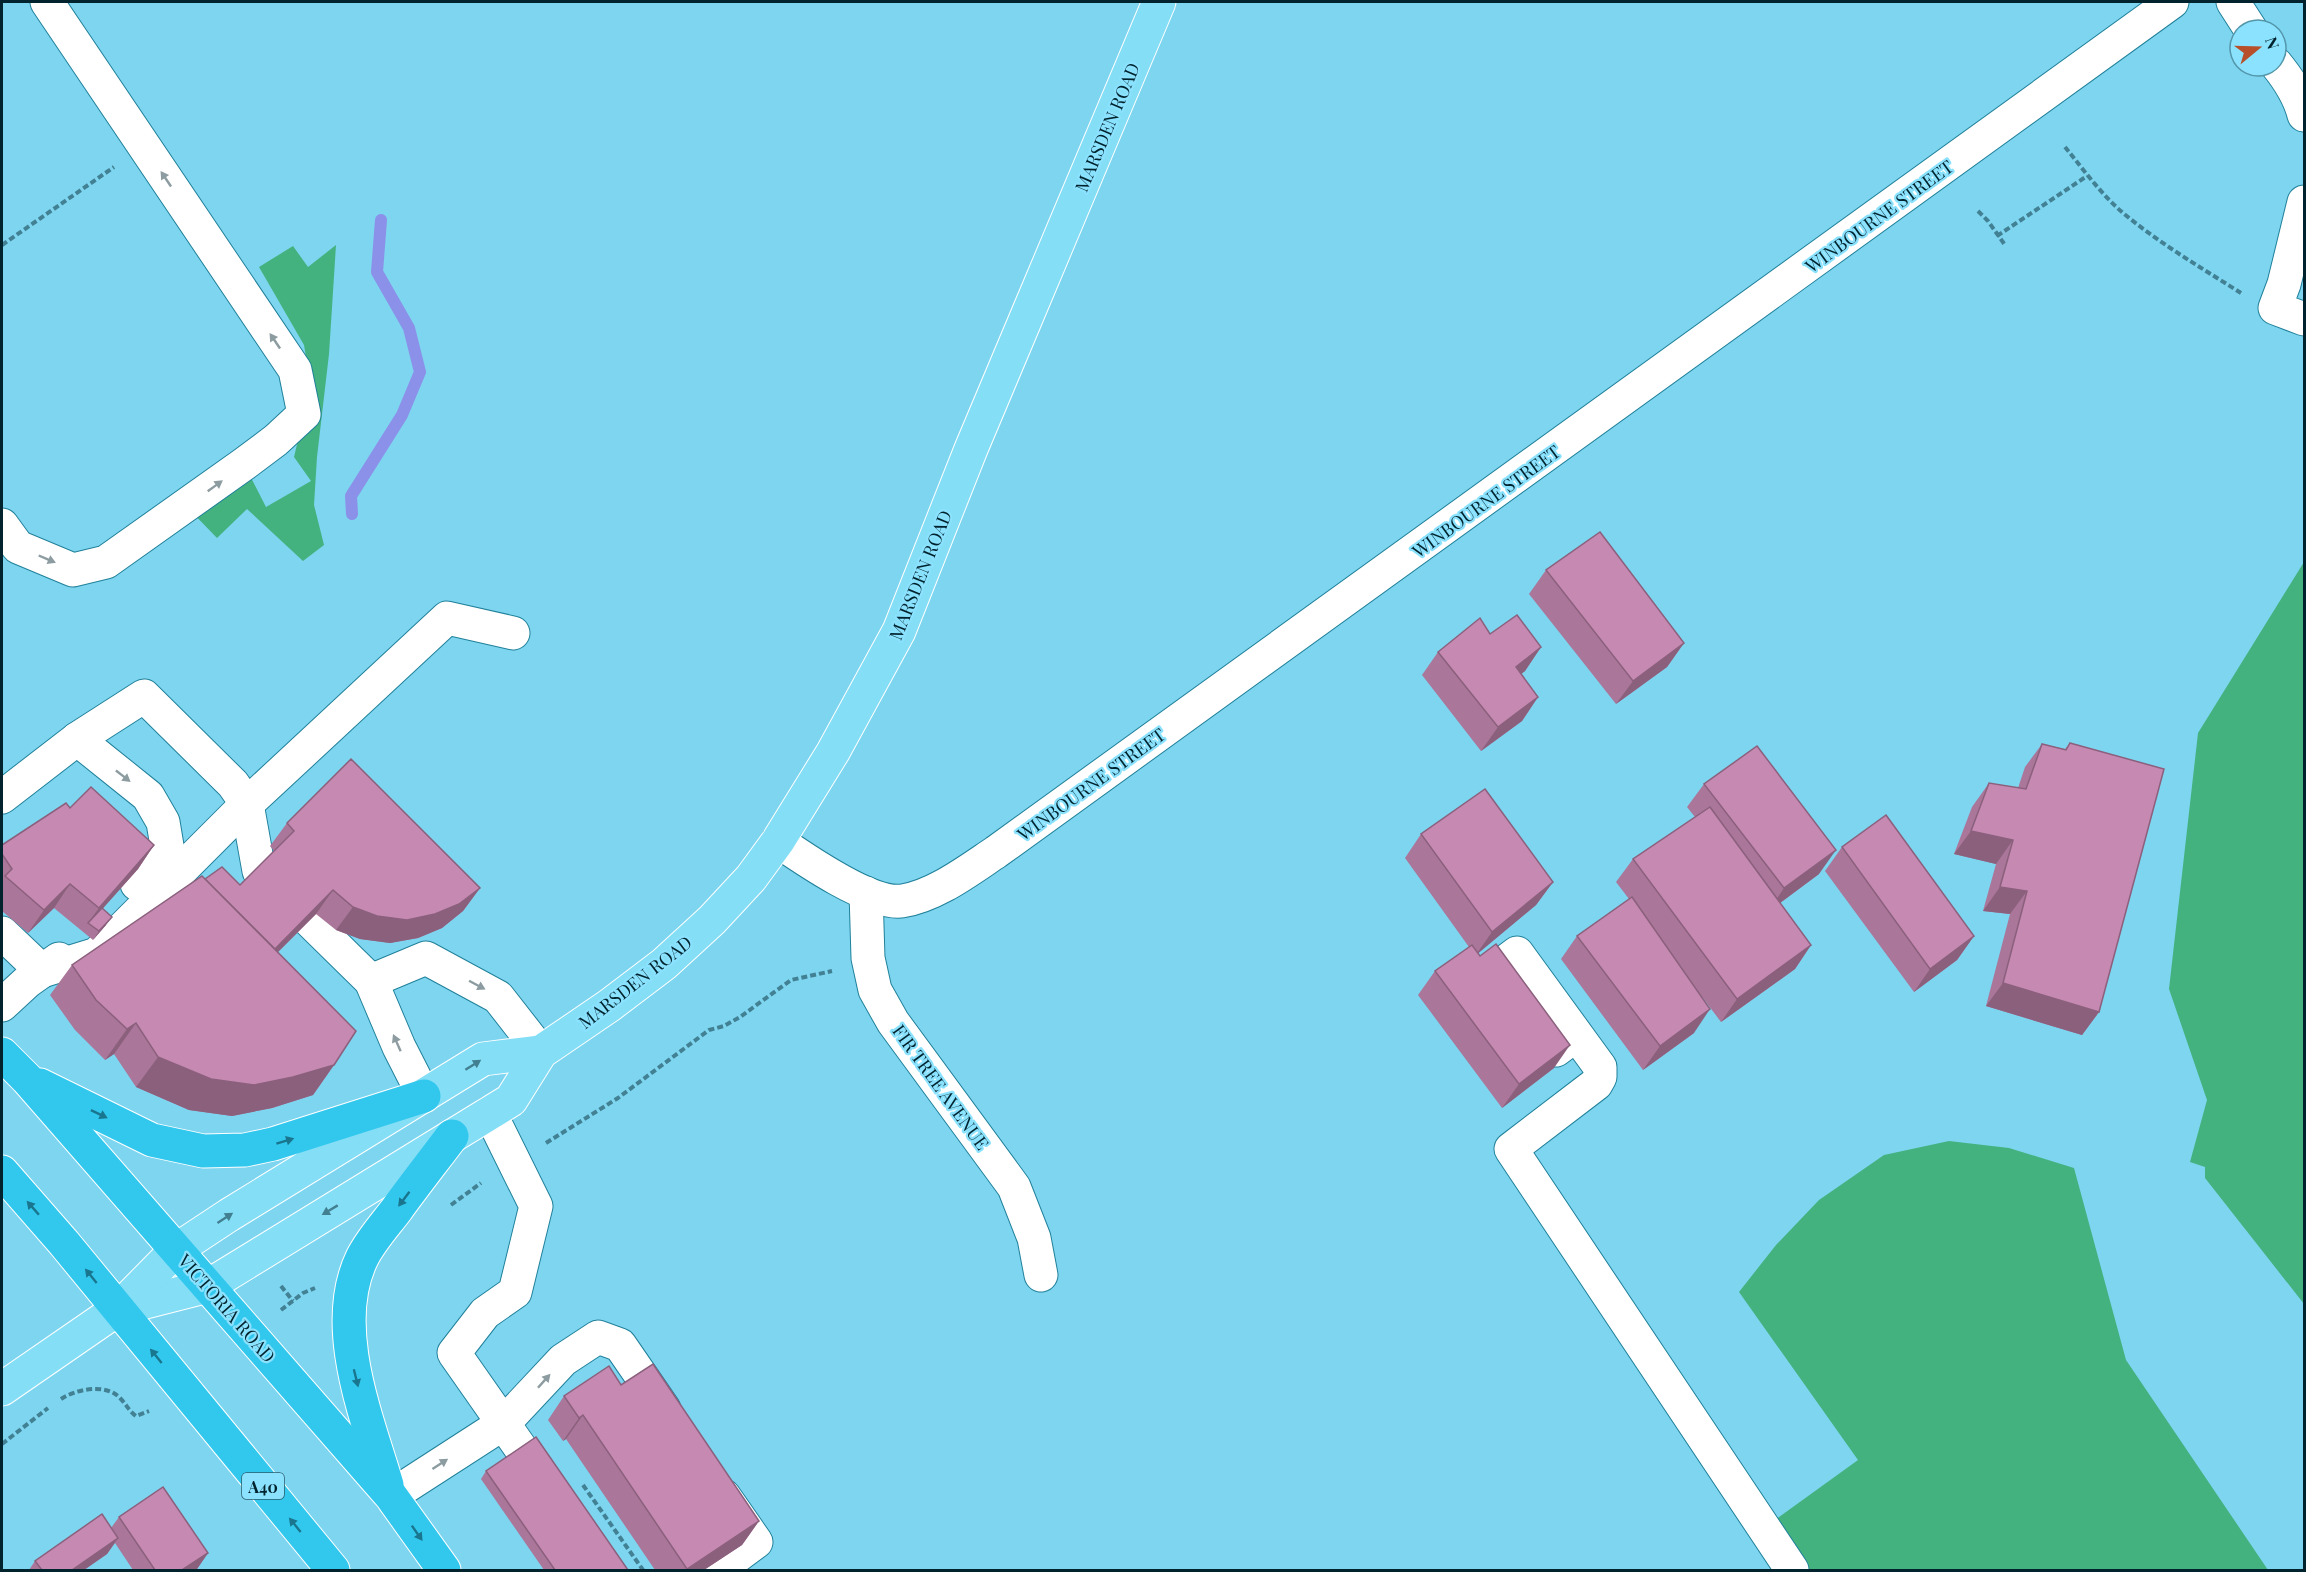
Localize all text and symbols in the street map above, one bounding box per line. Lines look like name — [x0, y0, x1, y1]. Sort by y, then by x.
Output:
north arrow — [2228, 18, 2288, 78]
text: N — [2261, 34, 2285, 52]
street label: MARSDEN ROAD — [1069, 59, 1145, 195]
street label: WINBOURNE STREET — [1799, 154, 1958, 278]
one-way arrow — [161, 171, 172, 187]
one-way arrow — [269, 333, 281, 349]
street label: WINBOURNE STREET — [1406, 439, 1565, 563]
one-way arrow — [207, 480, 222, 492]
street label: MARSDEN ROAD — [883, 507, 957, 643]
one-way arrow — [38, 555, 56, 564]
street label: WINBOURNE STREET — [1011, 722, 1170, 846]
one-way arrow — [115, 769, 130, 781]
street label: MARSDEN ROAD — [573, 930, 697, 1034]
one-way arrow — [469, 980, 486, 990]
street label: FIR TREE AVENUE — [887, 1020, 995, 1154]
one-way arrow — [393, 1035, 402, 1052]
one-way arrow — [465, 1060, 481, 1071]
one-way arrow — [90, 1109, 107, 1118]
one-way arrow — [276, 1136, 294, 1145]
one-way arrow — [398, 1191, 410, 1207]
one-way arrow — [26, 1200, 40, 1215]
one-way arrow — [322, 1204, 338, 1215]
one-way arrow — [217, 1213, 233, 1224]
street label: VICTORIA ROAD — [173, 1248, 281, 1367]
one-way arrow — [84, 1268, 97, 1284]
one-way arrow — [151, 1349, 163, 1364]
one-way arrow — [352, 1369, 362, 1387]
one-way arrow — [537, 1373, 551, 1388]
one-way arrow — [432, 1459, 448, 1470]
road number: A40 — [242, 1473, 284, 1499]
one-way arrow — [289, 1517, 302, 1533]
one-way arrow — [411, 1525, 422, 1541]

